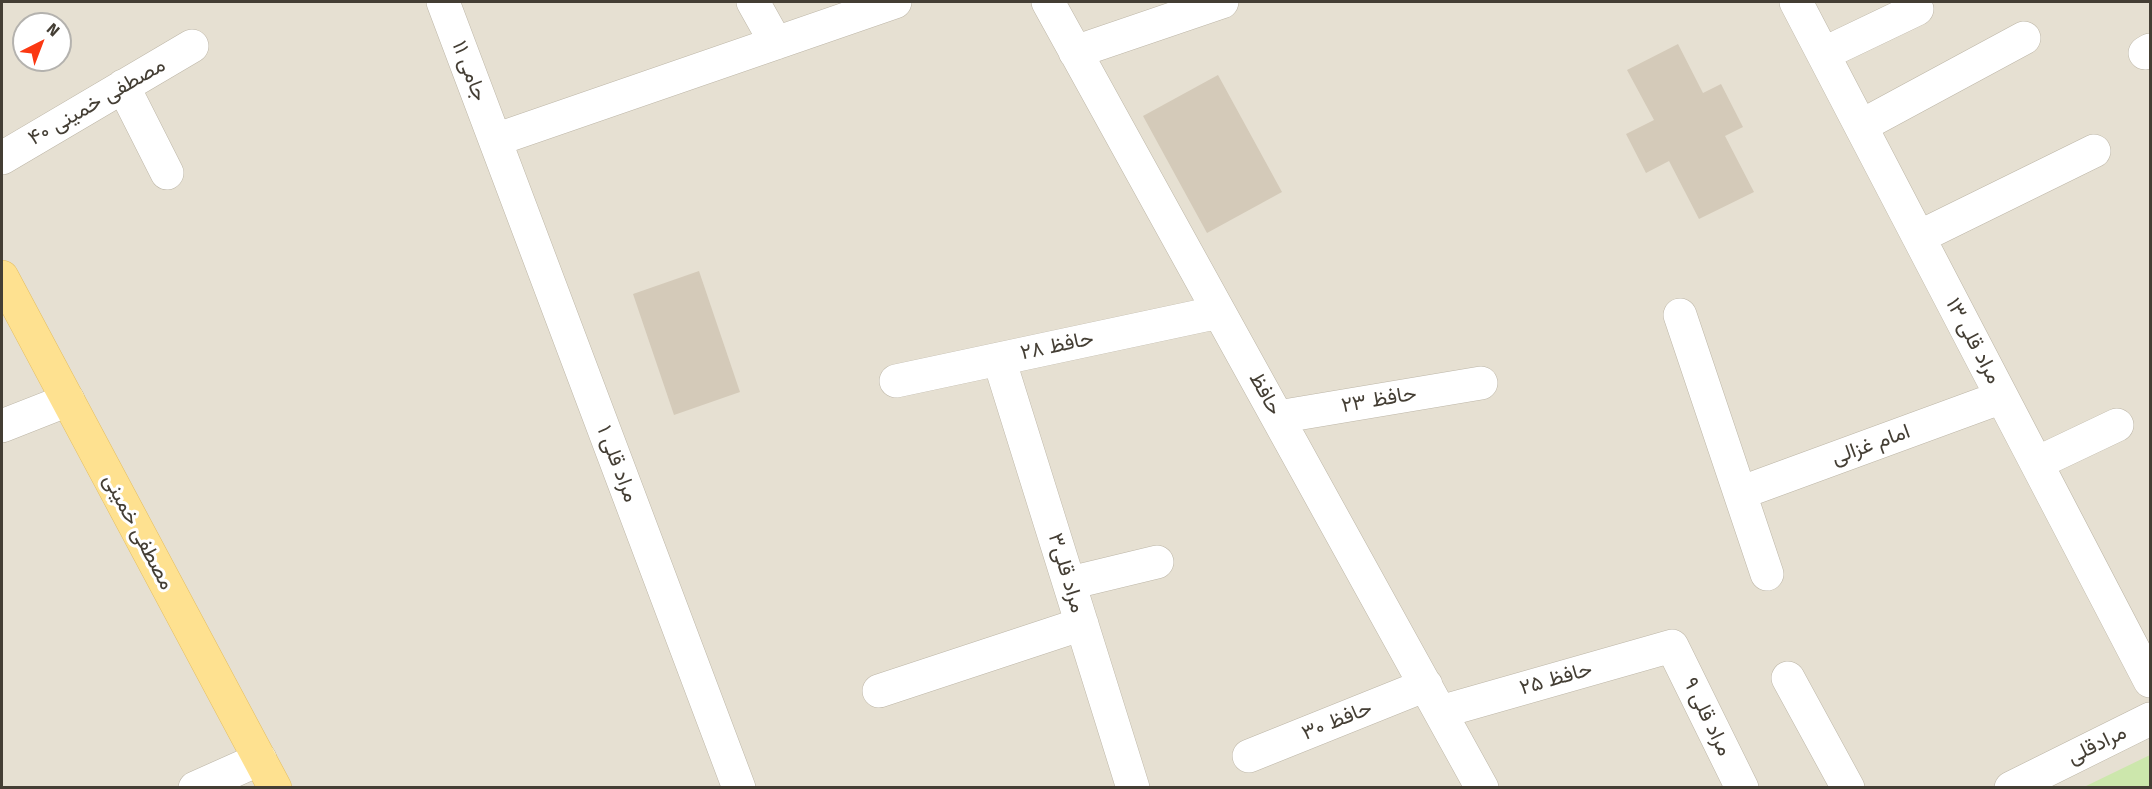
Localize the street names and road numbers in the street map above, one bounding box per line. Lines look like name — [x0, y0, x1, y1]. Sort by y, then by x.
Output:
street label: جامی ۱۱ — [446, 37, 492, 105]
street label: مصطفی خمینی ۴۰ — [24, 53, 170, 151]
street label: مراد قلی ۱۳ — [1940, 294, 2006, 388]
street label: حافظ ۲۸ — [1018, 326, 1096, 366]
street label: حافظ — [1243, 368, 1287, 420]
street label: حافظ ۲۳ — [1340, 381, 1418, 419]
street label: امام غزالی — [1828, 419, 1914, 471]
street label: مراد قلی ۱ — [591, 422, 643, 506]
street label: مصطفی خمینی — [97, 470, 179, 594]
street label: مراد قلی۳ — [1042, 530, 1090, 616]
street label: حافظ ۲۵ — [1517, 657, 1595, 701]
street label: مراد قلی ۹ — [1677, 674, 1737, 760]
street label: حافظ ۳۰ — [1298, 696, 1376, 746]
street label: مرادقلی — [2063, 720, 2131, 770]

